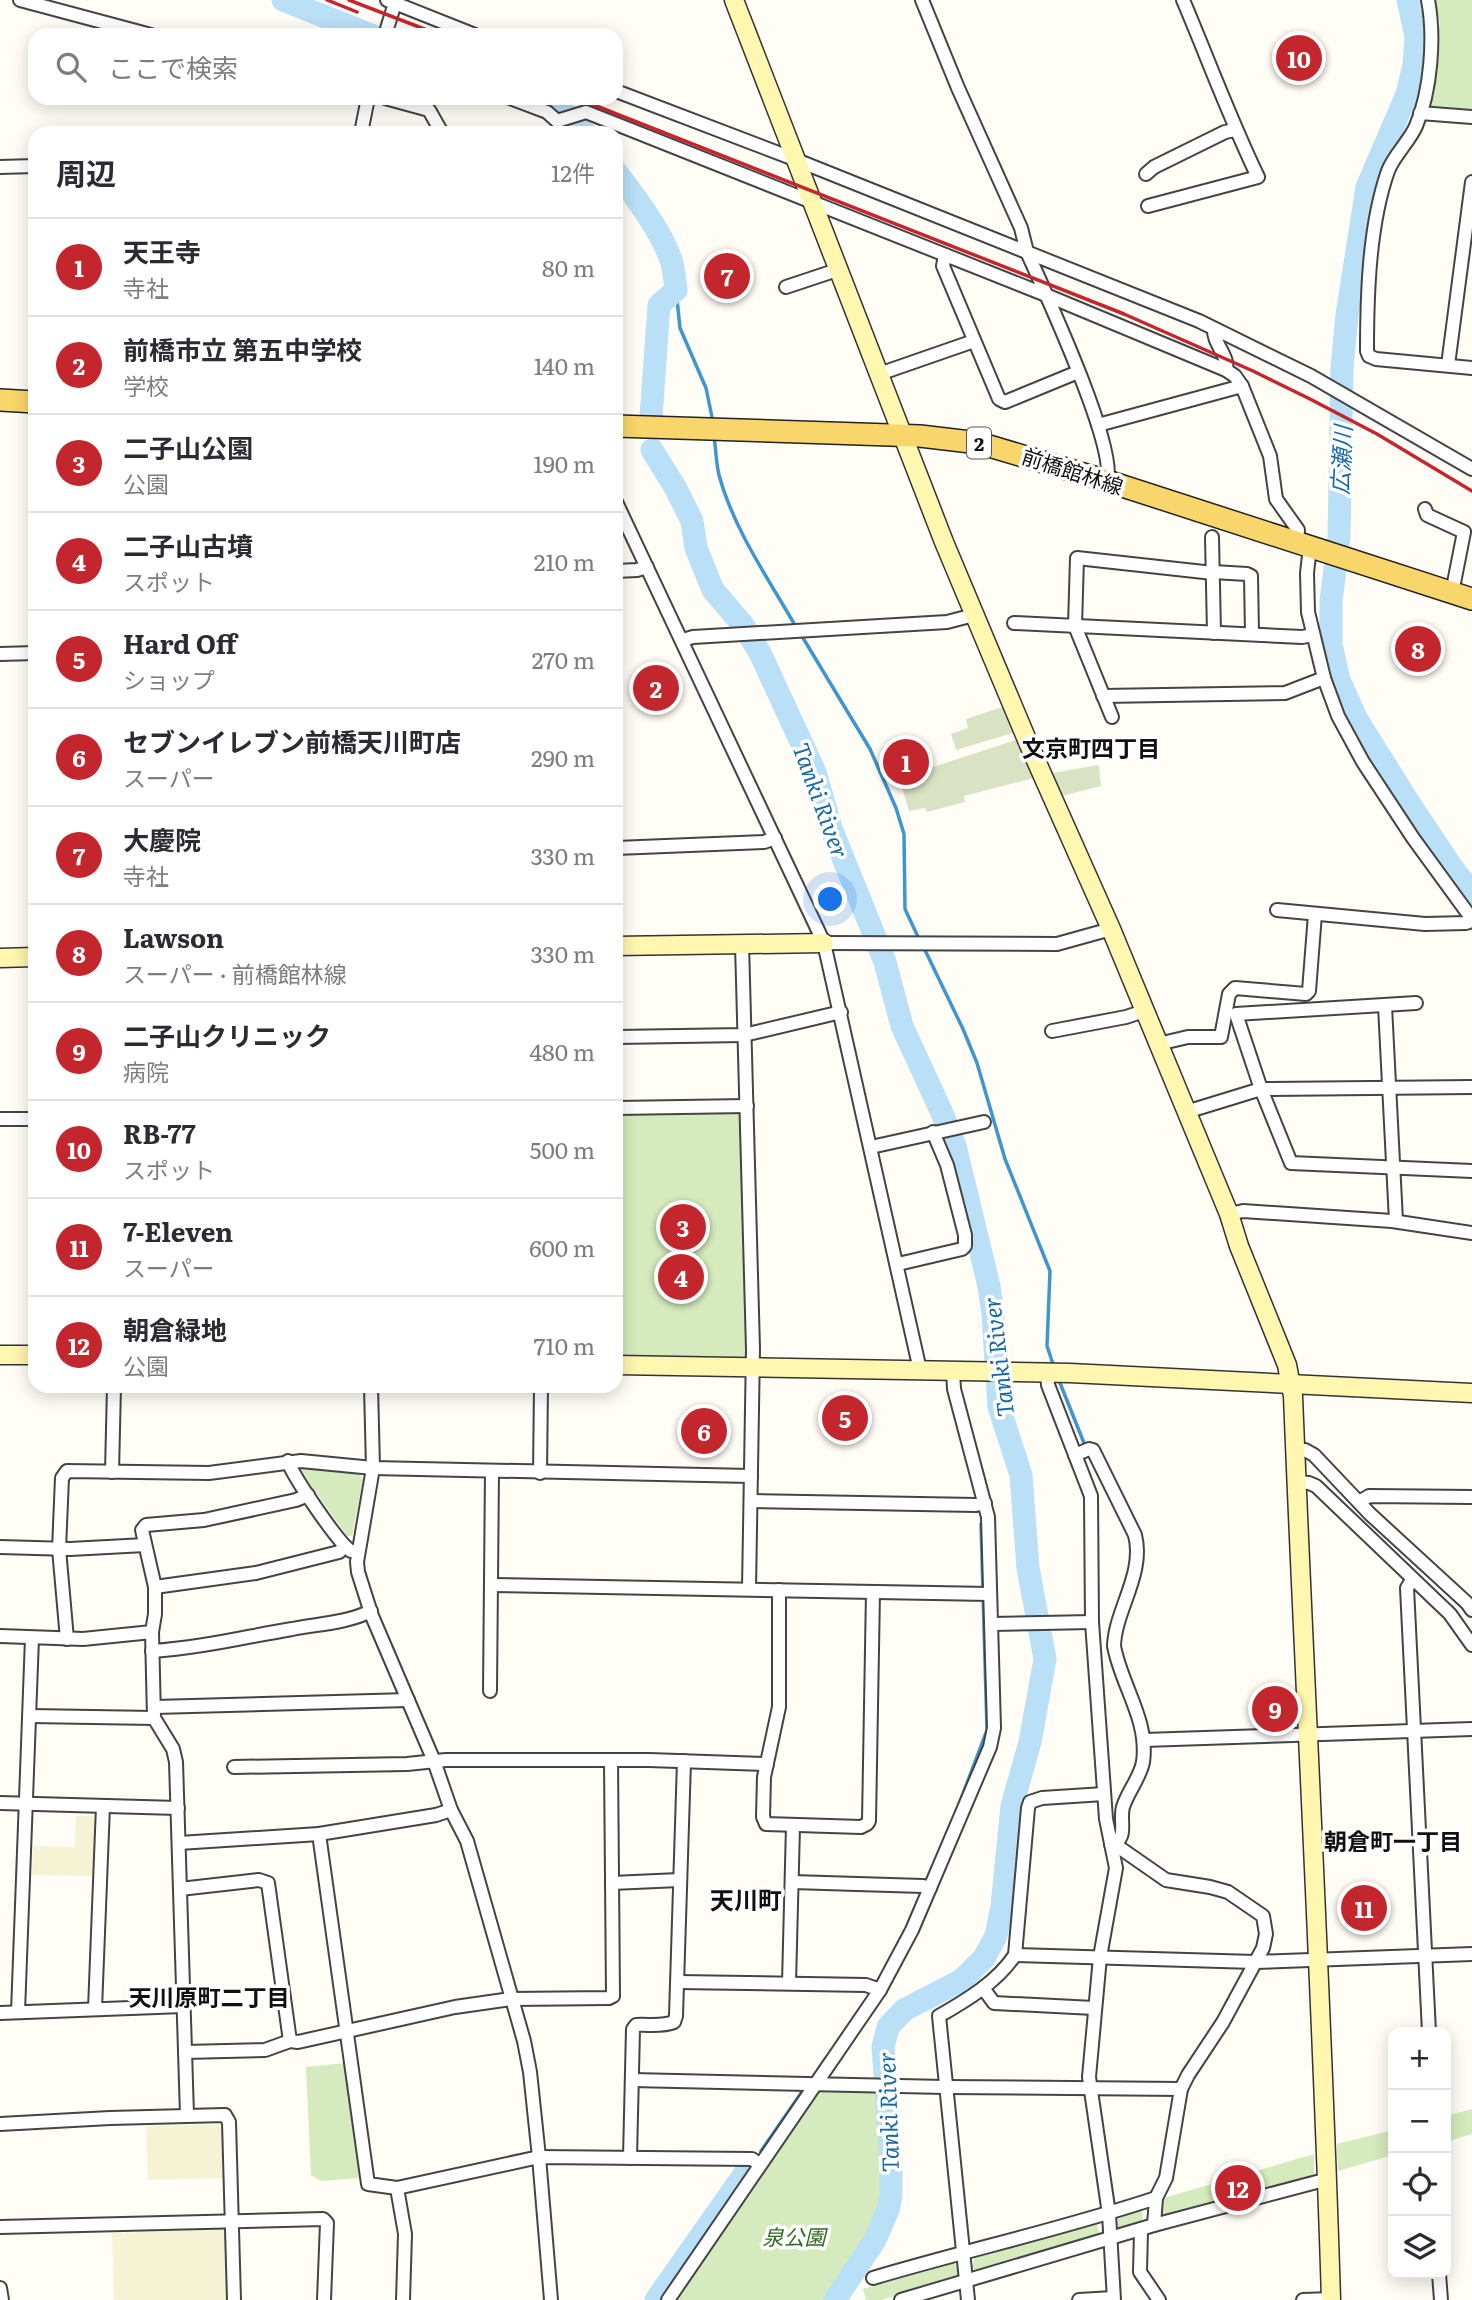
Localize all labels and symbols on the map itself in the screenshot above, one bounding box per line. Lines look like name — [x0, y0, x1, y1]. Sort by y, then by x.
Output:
pin: 10 — [1276, 32, 1322, 84]
pin: 7 — [704, 250, 750, 302]
water label: 広瀬川 — [1321, 422, 1359, 495]
road number: 2 — [967, 428, 991, 458]
street label: 前橋館林線 — [1018, 439, 1128, 501]
pin: 8 — [1395, 623, 1441, 675]
pin: 2 — [633, 662, 679, 714]
district label: 文京町四丁目 — [1022, 730, 1160, 764]
pin: 1 — [883, 736, 929, 788]
water label: Tanki River — [785, 738, 859, 862]
your location — [813, 882, 847, 916]
pin: 3 — [660, 1201, 706, 1253]
pin: 4 — [658, 1251, 704, 1303]
water label: Tanki River — [973, 1295, 1021, 1419]
pin: 5 — [822, 1392, 868, 1444]
pin: 6 — [681, 1405, 727, 1457]
pin: 9 — [1252, 1683, 1298, 1735]
district label: 朝倉町一丁目 — [1324, 1823, 1462, 1857]
district label: 天川町 — [710, 1881, 782, 1916]
pin: 11 — [1341, 1882, 1387, 1934]
district label: 天川原町二丁目 — [129, 1979, 290, 2013]
water label: Tanki River — [868, 2051, 906, 2173]
pin: 12 — [1215, 2162, 1261, 2214]
park label: 泉公園 — [763, 2220, 828, 2251]

